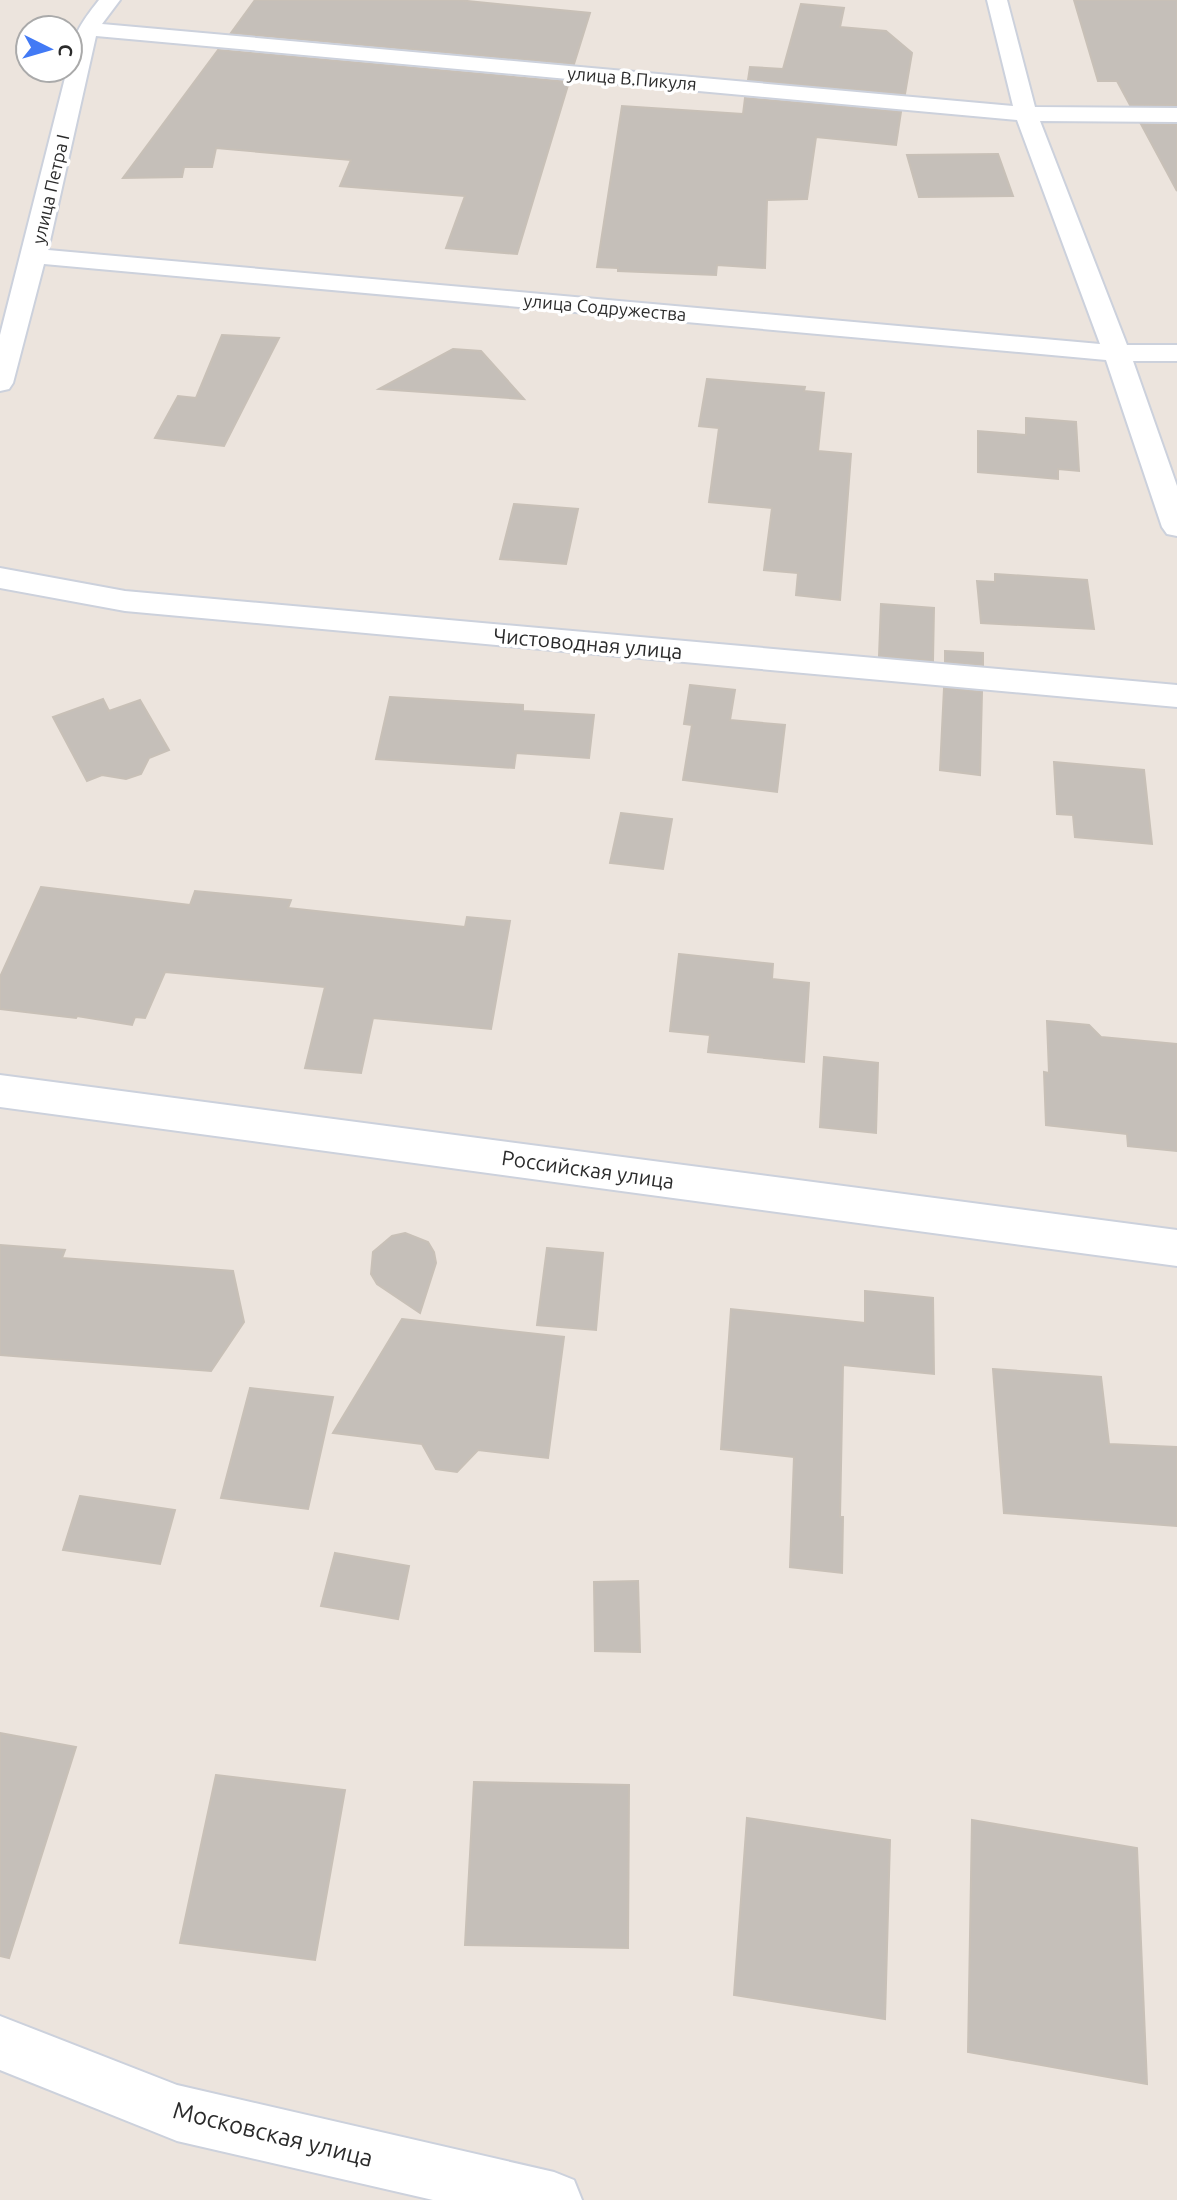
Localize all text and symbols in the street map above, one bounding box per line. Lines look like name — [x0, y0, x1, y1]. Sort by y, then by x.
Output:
north arrow — [14, 14, 84, 84]
text: С — [54, 43, 77, 57]
street label: улица В.Пикуля — [566, 62, 698, 94]
street label: улица Петра I — [28, 132, 72, 246]
street label: улица Содружества — [523, 290, 687, 324]
street label: Чистоводная улица — [492, 623, 684, 663]
street label: Российская улица — [500, 1145, 676, 1193]
street label: Московская улица — [170, 2096, 376, 2172]

